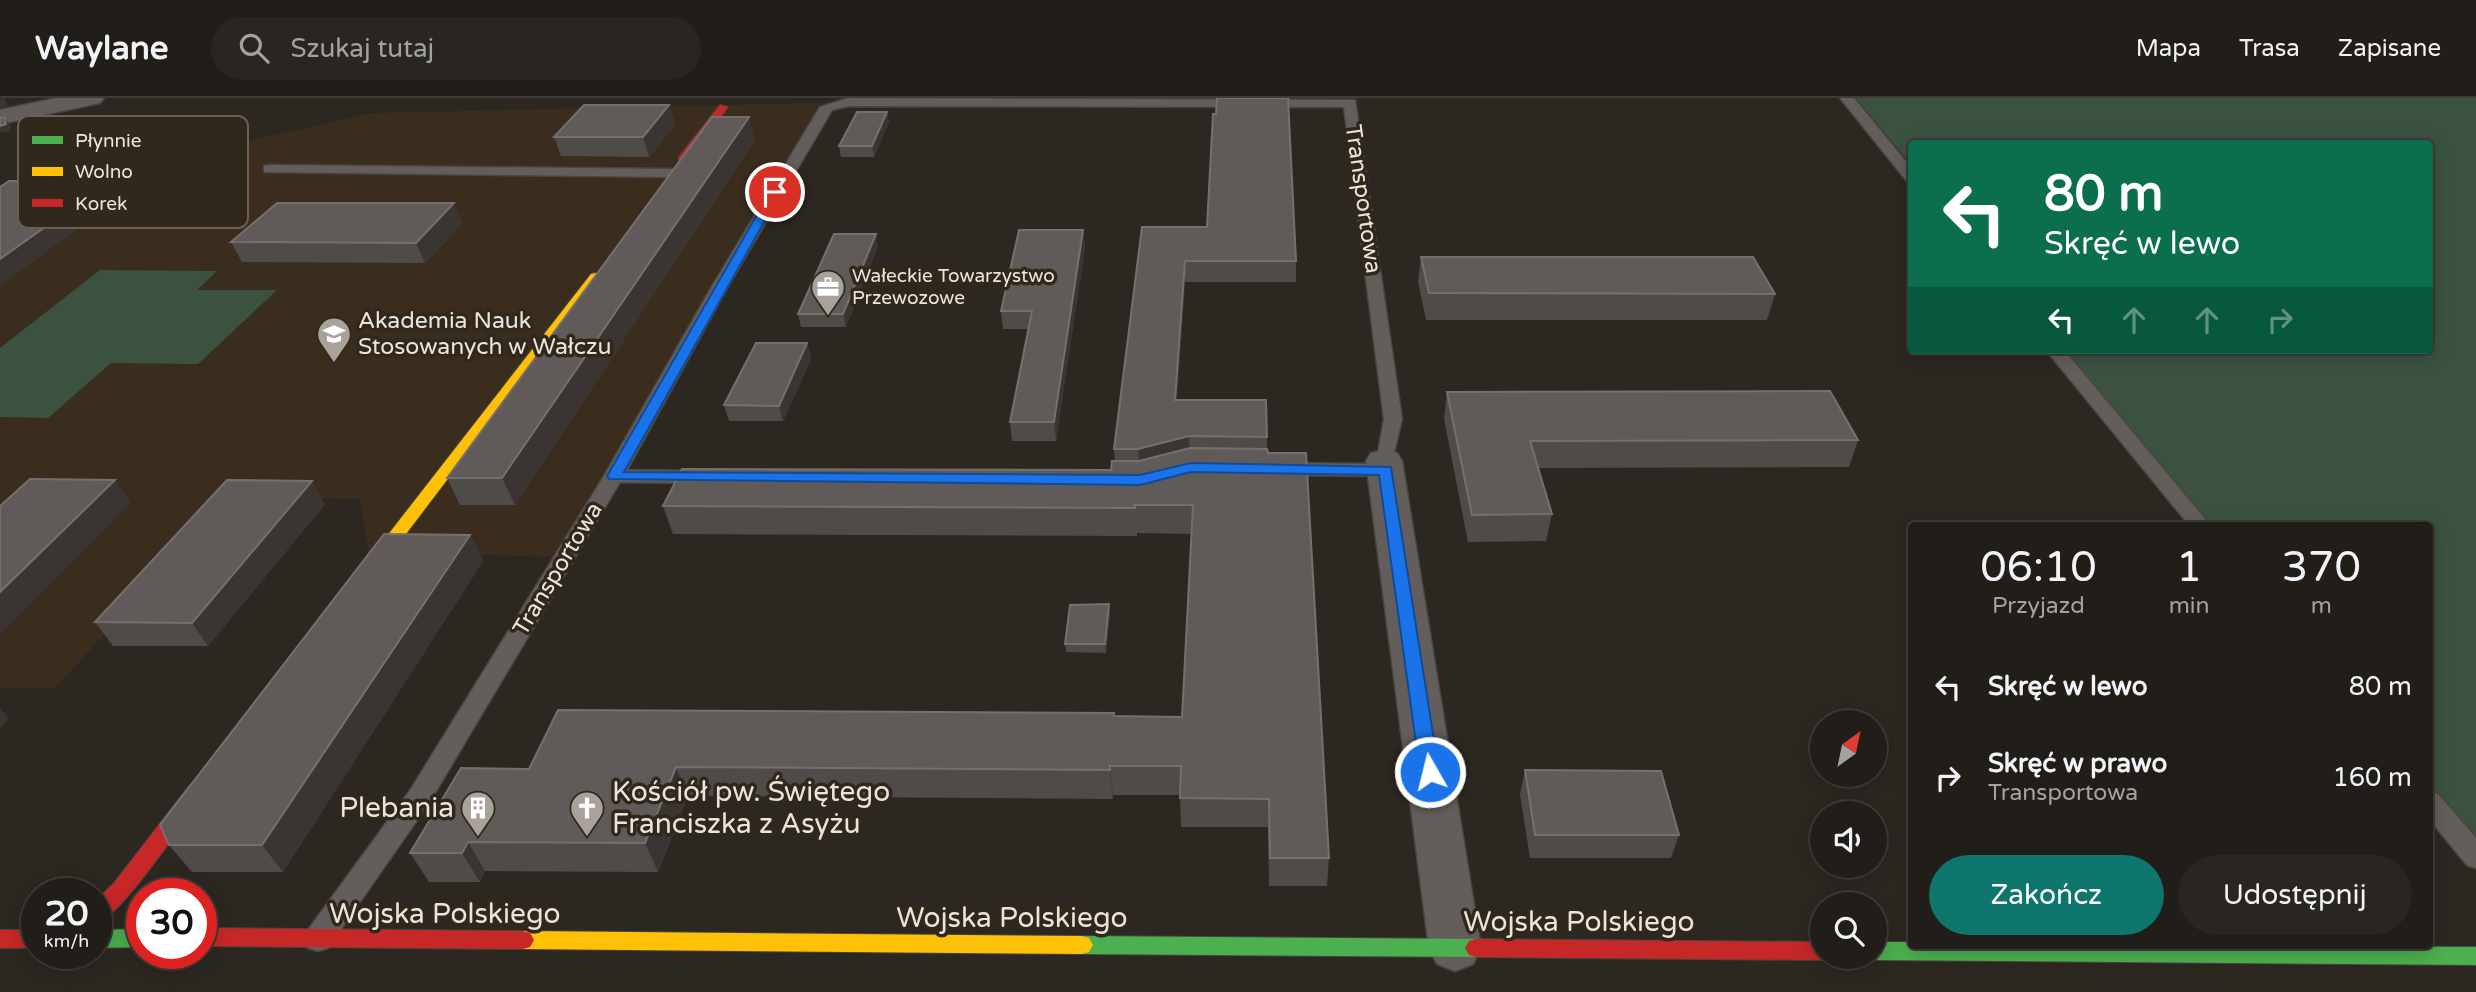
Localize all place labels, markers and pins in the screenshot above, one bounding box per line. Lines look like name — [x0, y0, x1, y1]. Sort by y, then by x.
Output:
pin — [745, 162, 805, 222]
place label: Wałeckie Towarzystwo Przewozowe — [852, 265, 1055, 309]
office icon: Wałeckie Towarzystwo Przewozowe — [809, 268, 847, 317]
place label: Akademia Nauk Stosowanych w Wałczu — [358, 307, 612, 361]
school or university icon: Akademia Nauk Stosowanych w Wałczu — [315, 315, 353, 364]
place label: Kościół pw. Świętego Franciszka z Asyżu — [612, 775, 890, 841]
building icon: Plebania — [459, 789, 497, 838]
church icon: Kościół pw. Świętego Franciszka z Asyżu — [568, 789, 606, 838]
place label: Plebania — [339, 791, 454, 825]

